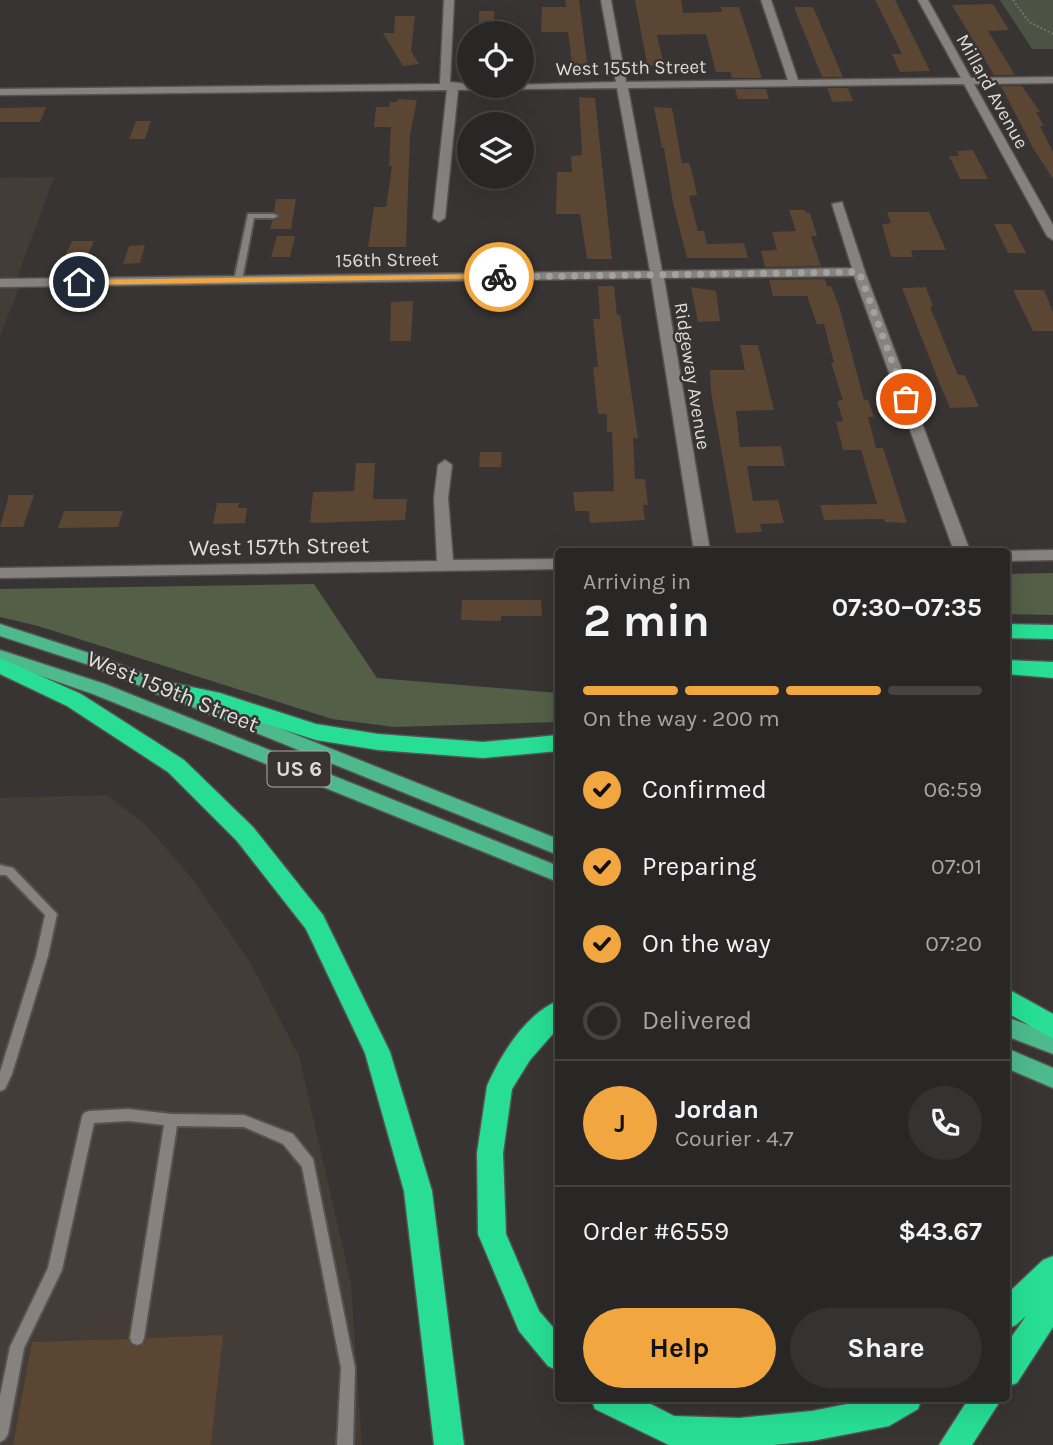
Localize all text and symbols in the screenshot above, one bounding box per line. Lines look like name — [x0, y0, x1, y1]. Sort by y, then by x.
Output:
map controls — [457, 21, 534, 189]
button: locate — [457, 21, 534, 98]
street label: Millard Avenue — [951, 30, 1033, 153]
street label: West 155th Street — [555, 56, 707, 80]
button: layers — [457, 112, 534, 189]
courier — [464, 242, 534, 312]
street label: 156th Street — [335, 248, 439, 272]
pin — [49, 252, 109, 312]
icon: bike — [480, 258, 518, 296]
icon: home — [60, 263, 98, 301]
street label: Ridgeway Avenue — [669, 301, 715, 452]
pin — [876, 369, 936, 429]
icon: bag — [887, 380, 925, 418]
street label: West 157th Street — [189, 531, 370, 562]
text: Arriving in — [583, 568, 691, 595]
text: 07:30–07:35 — [832, 592, 982, 623]
text: 2 min — [583, 594, 710, 648]
street label: West 159th Street — [83, 645, 263, 738]
text: On the way · 200 m — [583, 705, 780, 732]
road number: US 6 — [268, 752, 330, 786]
icon: check — [583, 771, 621, 809]
text: Confirmed — [642, 774, 767, 805]
text: 06:59 — [924, 776, 982, 803]
icon: check — [583, 848, 621, 886]
text: Preparing — [642, 851, 756, 882]
text: 07:01 — [931, 853, 982, 880]
icon: check — [583, 925, 621, 963]
text: On the way — [642, 928, 771, 959]
text: 07:20 — [925, 930, 982, 957]
text: Delivered — [642, 1005, 752, 1036]
button: phone — [908, 1086, 982, 1160]
text: Jordan — [675, 1094, 759, 1125]
text: J — [614, 1108, 626, 1139]
text: Courier · 4.7 — [675, 1125, 794, 1152]
text: Order #6559 — [583, 1216, 729, 1247]
text: $43.67 — [898, 1216, 982, 1247]
button: Help — [583, 1308, 776, 1388]
button: Share — [790, 1308, 982, 1388]

